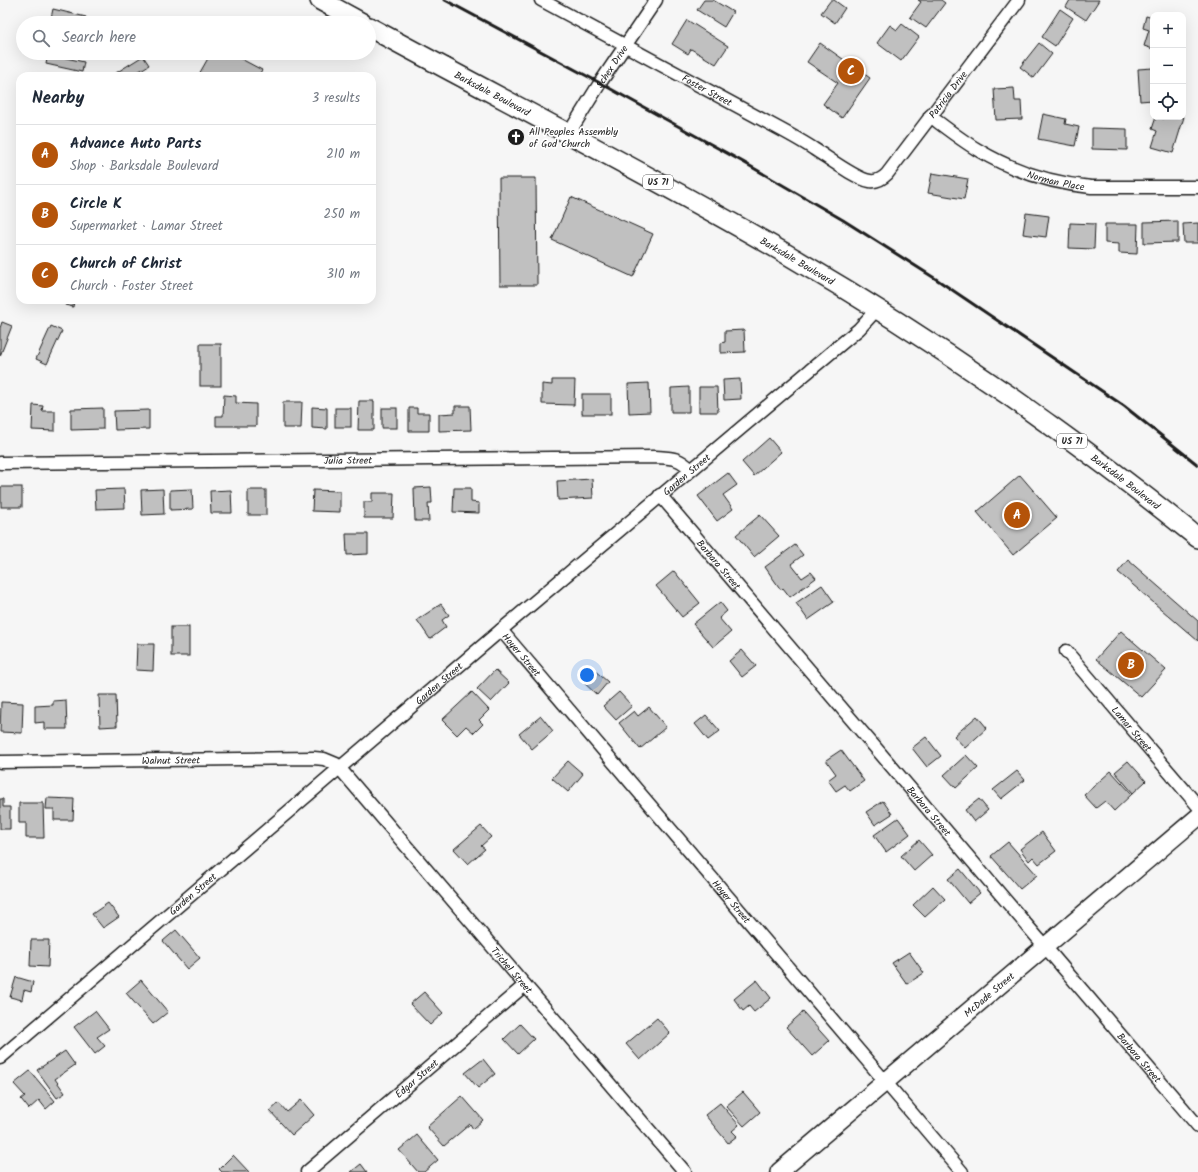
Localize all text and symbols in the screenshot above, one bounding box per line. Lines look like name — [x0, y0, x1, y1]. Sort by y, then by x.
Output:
map controls — [1150, 12, 1186, 120]
button: + — [1150, 12, 1186, 48]
search box — [16, 16, 376, 60]
text: Search here — [62, 26, 136, 50]
icon: search — [30, 27, 52, 49]
street label: Schex Drive — [592, 42, 633, 91]
button: − — [1150, 48, 1186, 84]
pin: C — [838, 56, 864, 86]
street label: Barksdale Boulevard — [451, 67, 534, 121]
street label: Patricia Drive — [925, 67, 972, 122]
street label: Foster Street — [679, 71, 735, 111]
button: locate — [1150, 84, 1186, 120]
text: Nearby — [32, 85, 84, 112]
text: 3 results — [312, 88, 360, 109]
place label: All Peoples Assembly of God Church — [529, 124, 618, 152]
church icon: All Peoples Assembly of God Church — [506, 127, 526, 147]
text: Advance Auto Parts — [70, 132, 201, 156]
text: A — [41, 144, 49, 165]
text: 210 m — [326, 144, 360, 165]
text: Shop · Barksdale Boulevard — [70, 156, 218, 177]
street label: Norman Place — [1025, 167, 1086, 195]
road number: US 71 — [643, 175, 673, 189]
text: Circle K — [70, 192, 122, 216]
text: B — [41, 204, 49, 225]
text: 250 m — [323, 204, 360, 225]
text: Supermarket · Lamar Street — [70, 216, 223, 237]
street label: Barksdale Boulevard — [757, 233, 838, 290]
text: Church of Christ — [70, 252, 182, 276]
text: C — [41, 264, 49, 285]
text: 310 m — [326, 264, 360, 285]
text: Church · Foster Street — [70, 276, 193, 297]
road number: US 71 — [1057, 434, 1087, 448]
street label: Garden Street — [659, 450, 715, 500]
street label: Barksdale Boulevard — [1087, 450, 1164, 515]
street label: Julia Street — [324, 453, 372, 469]
pin: A — [1004, 500, 1030, 530]
street label: Barbara Street — [692, 536, 744, 594]
street label: Hoyer Street — [498, 630, 544, 681]
pin: B — [1118, 650, 1144, 680]
street label: Garden Street — [412, 659, 467, 709]
your location — [577, 665, 597, 685]
street label: Lamar Street — [1107, 703, 1156, 756]
street label: Walnut Street — [142, 752, 200, 769]
street label: Barbara Street — [902, 783, 955, 840]
street label: Garden Street — [166, 869, 220, 919]
street label: Hoyer Street — [708, 876, 754, 927]
street label: Trichel Street — [487, 944, 536, 998]
street label: McDade Street — [960, 969, 1019, 1021]
street label: Barbara Street — [1113, 1029, 1165, 1087]
street label: Edgar Street — [392, 1056, 442, 1102]

